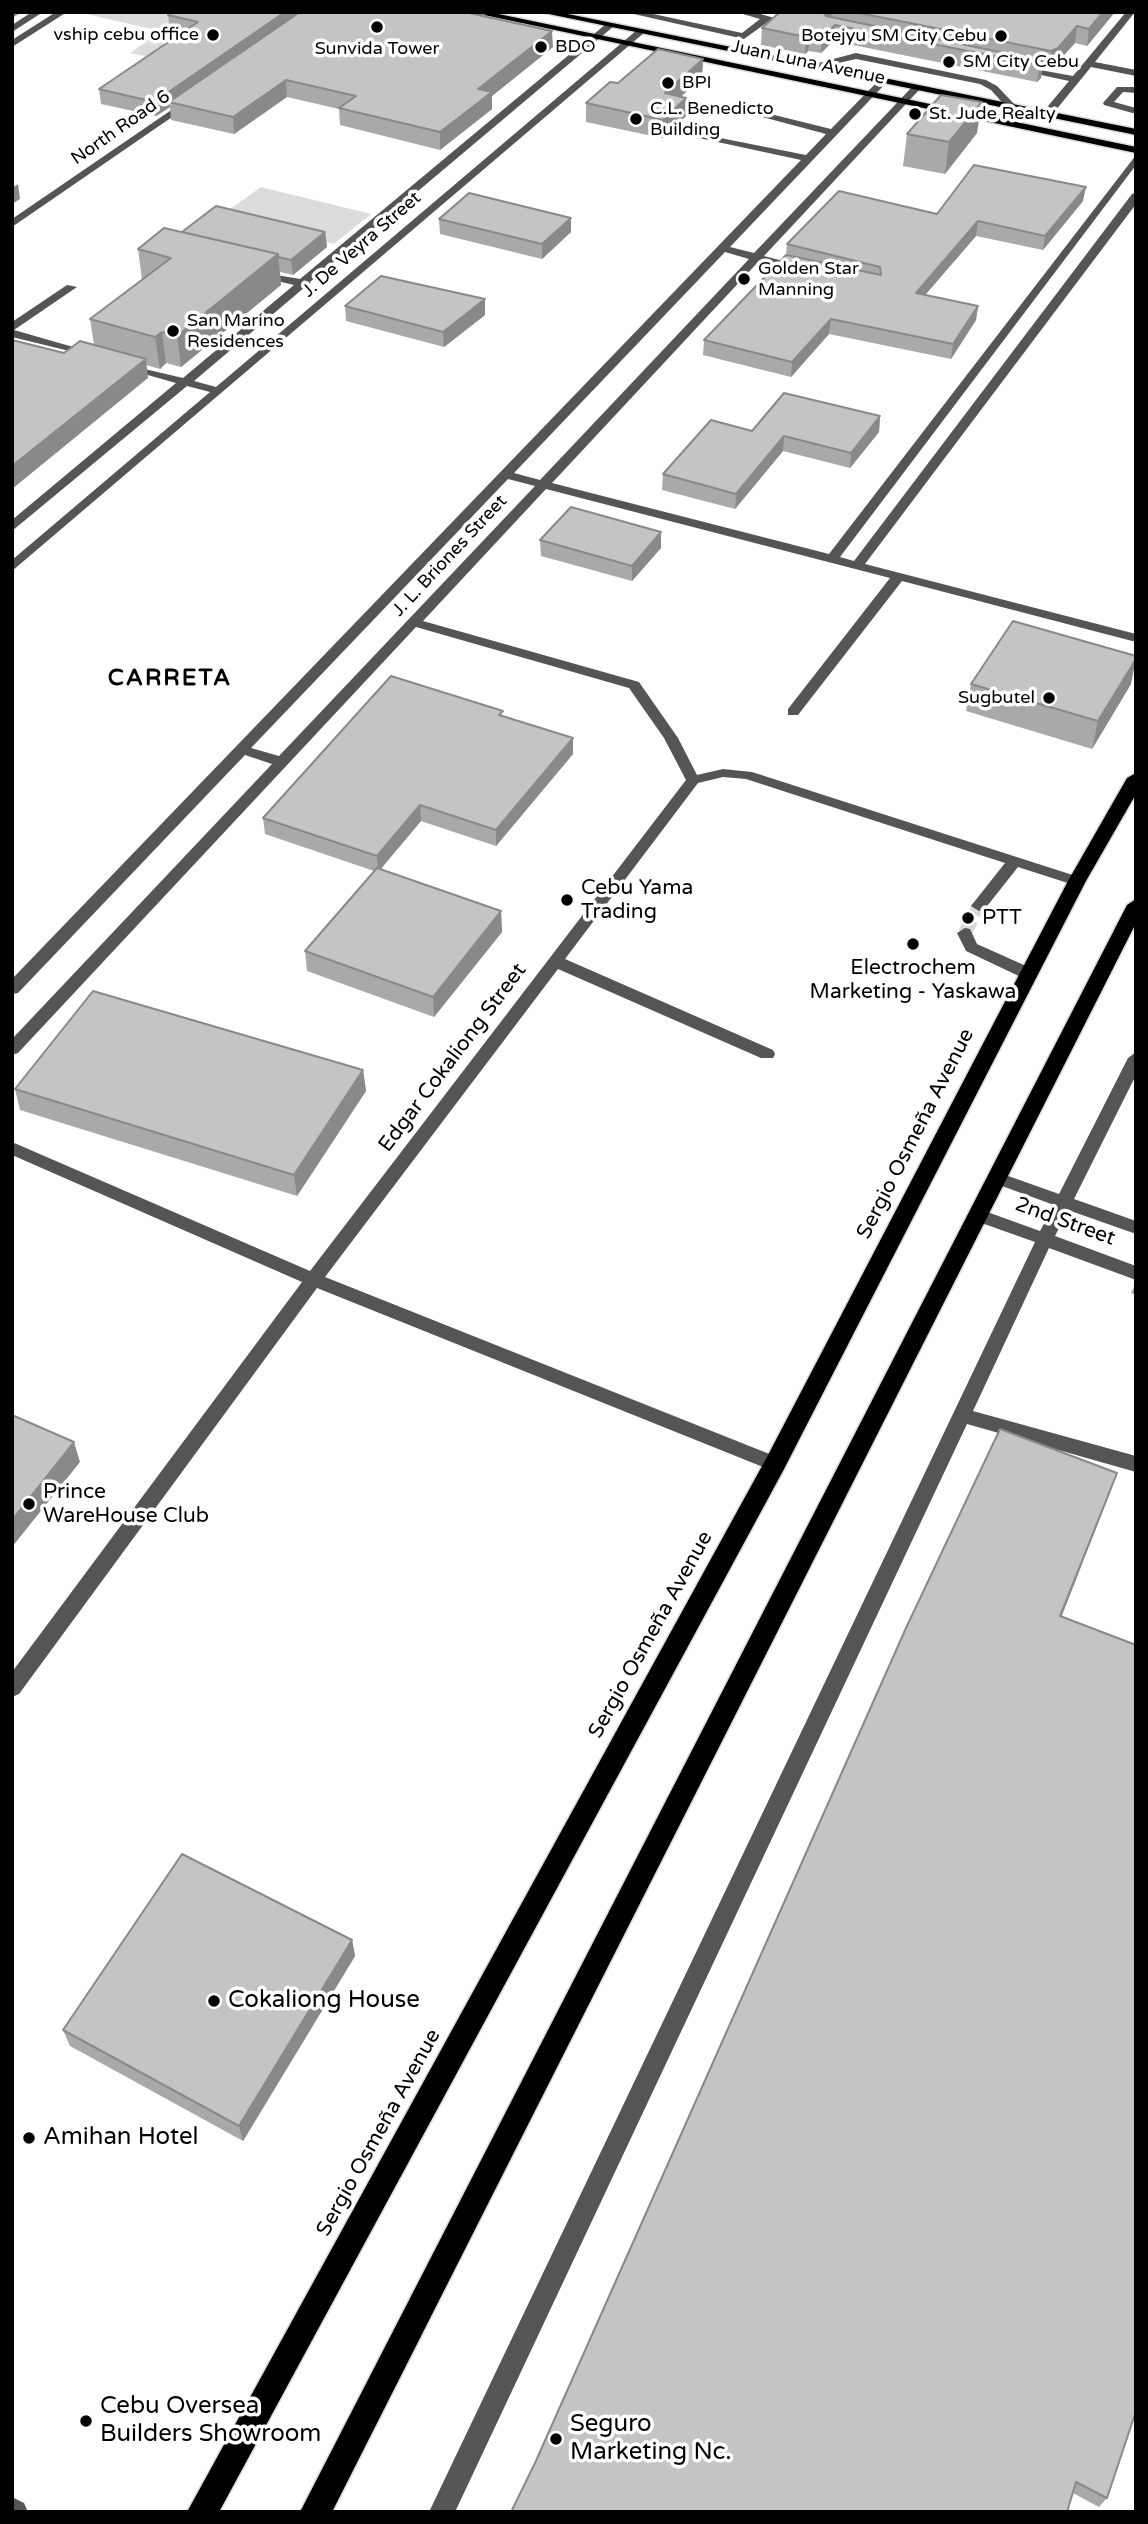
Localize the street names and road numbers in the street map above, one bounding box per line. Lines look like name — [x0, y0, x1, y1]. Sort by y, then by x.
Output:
street label: Juan Luna Avenue — [729, 36, 887, 90]
street label: North Road 6 — [67, 86, 175, 170]
street label: J. De Veyra Street — [298, 188, 426, 302]
street label: J. L. Briones Street — [388, 491, 512, 621]
street label: Edgar Cokaliong Street — [374, 959, 532, 1157]
street label: Sergio Osmeña Avenue — [852, 1025, 980, 1243]
street label: 2nd Street — [1011, 1192, 1119, 1252]
street label: Sergio Osmeña Avenue — [584, 1527, 718, 1743]
street label: Sergio Osmeña Avenue — [312, 2025, 446, 2241]

